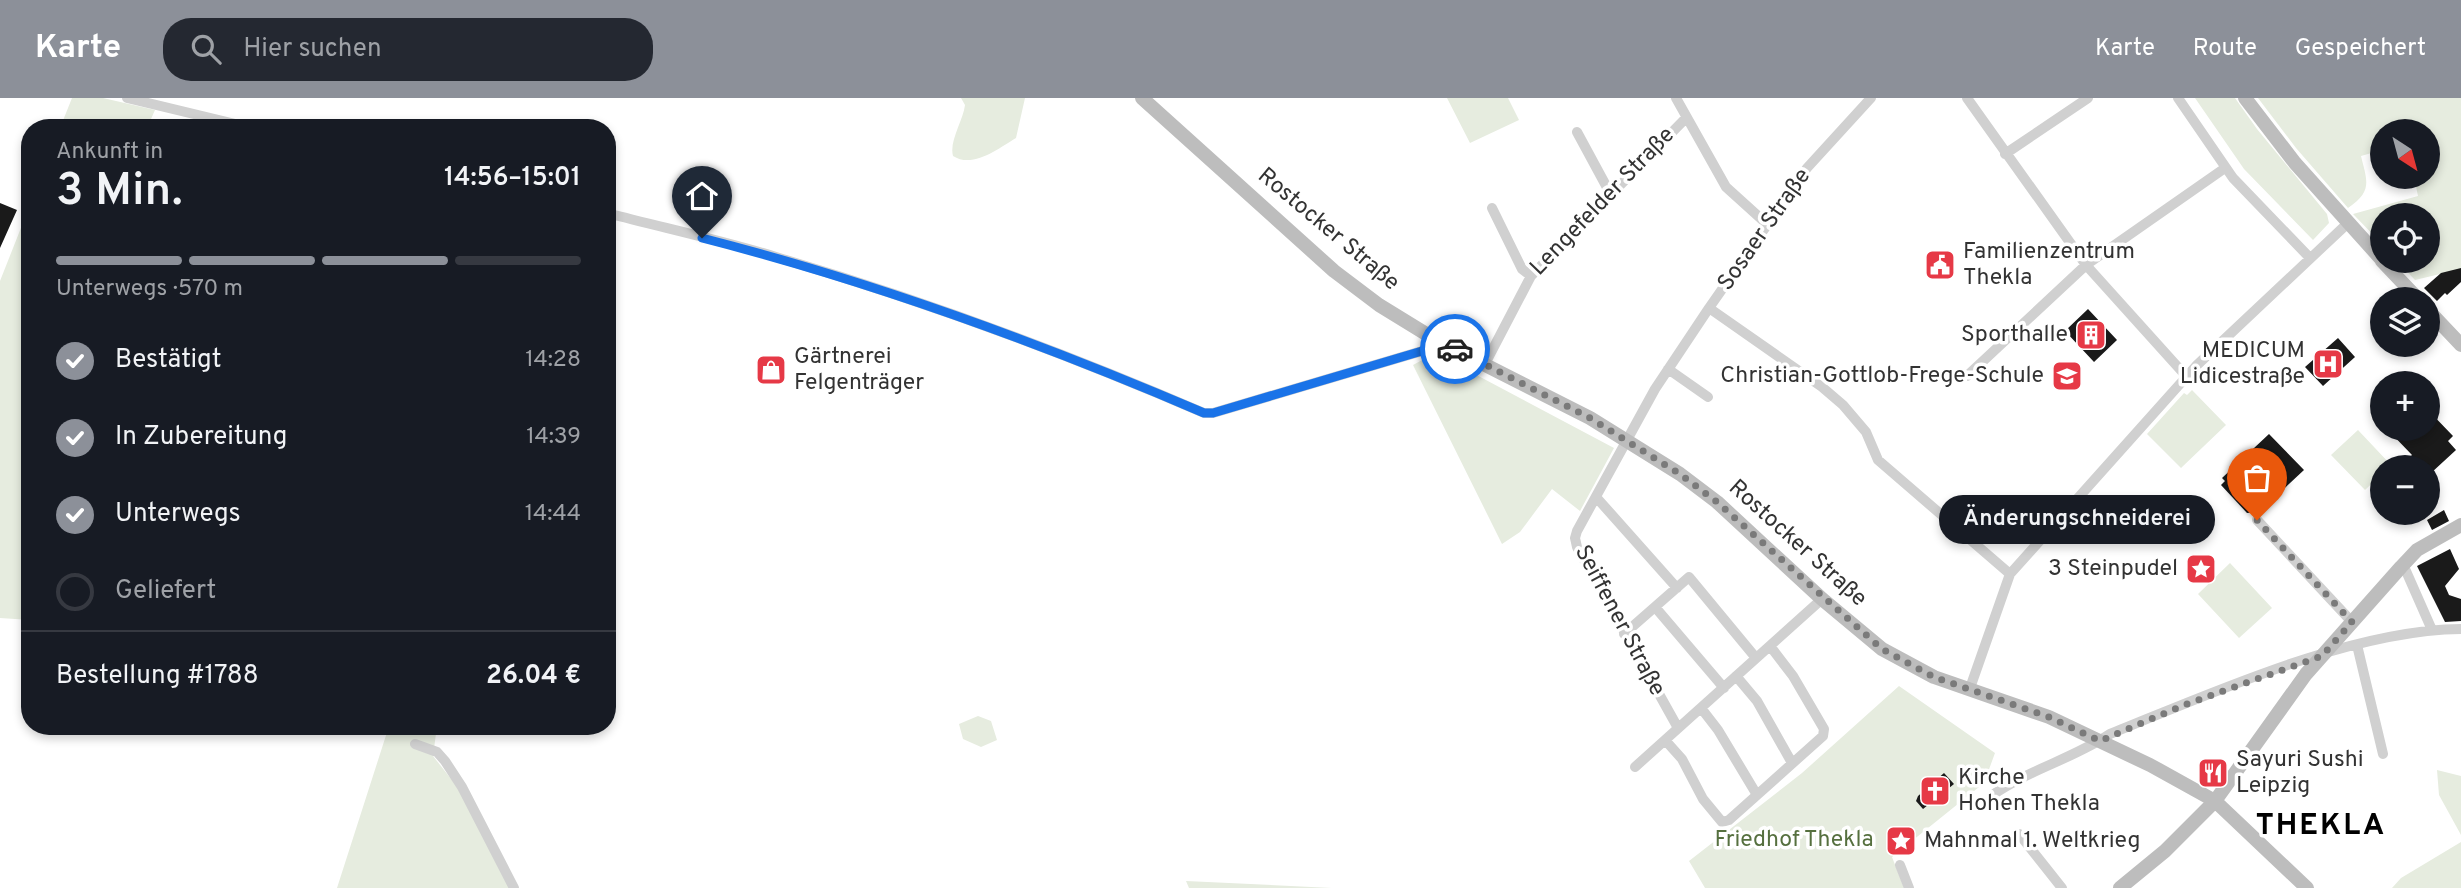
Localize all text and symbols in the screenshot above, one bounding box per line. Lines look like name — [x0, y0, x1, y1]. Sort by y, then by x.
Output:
search box — [163, 18, 653, 81]
text: Karte — [35, 28, 121, 70]
icon: search — [187, 30, 225, 68]
text: Hier suchen — [243, 33, 382, 66]
text: Karte — [2095, 34, 2155, 64]
text: Route — [2193, 34, 2257, 64]
text: Gespeichert — [2295, 34, 2426, 64]
north arrow — [2370, 119, 2440, 189]
map controls — [2370, 119, 2440, 525]
street label: Lengefelder Straße — [1525, 121, 1681, 283]
text: Ankunft in — [56, 138, 163, 167]
text: 14:56–15:01 — [444, 162, 581, 195]
street label: Rostocker Straße — [1251, 162, 1405, 298]
text: 3 Min. — [56, 163, 183, 222]
street label: Sosaer Straße — [1712, 163, 1818, 297]
pin — [672, 166, 732, 238]
icon: home — [683, 177, 721, 215]
button: locate — [2370, 203, 2440, 273]
place label: Familienzentrum Thekla — [1963, 238, 2135, 293]
public building icon: Familienzentrum Thekla — [1923, 248, 1957, 282]
text: Unterwegs · 570 m — [56, 275, 243, 304]
button: layers — [2370, 287, 2440, 357]
courier — [1420, 314, 1490, 384]
building icon: Sporthalle — [2074, 318, 2108, 352]
place label: Sporthalle — [1961, 321, 2068, 350]
icon: car — [1436, 330, 1474, 368]
place label: MEDICUM Lidicestraße — [2180, 337, 2305, 392]
icon: check — [56, 342, 94, 380]
place label: Gärtnerei Felgenträger — [794, 343, 924, 398]
text: Bestätigt — [115, 344, 222, 377]
text: 14:28 — [525, 346, 581, 375]
hospital icon: MEDICUM Lidicestraße — [2311, 347, 2345, 381]
shop icon: Gärtnerei Felgenträger — [754, 353, 788, 387]
school or university icon: Christian-Gottlob-Frege-Schule — [2050, 359, 2084, 393]
place label: Christian-Gottlob-Frege-Schule — [1720, 362, 2044, 391]
button: + — [2370, 371, 2440, 441]
icon: check — [56, 419, 94, 457]
text: In Zubereitung — [115, 421, 287, 454]
text: 14:39 — [526, 423, 581, 452]
pin — [2227, 448, 2287, 520]
button: − — [2370, 455, 2440, 525]
icon: bag — [2238, 459, 2276, 497]
street label: Rostocker Straße — [1722, 474, 1872, 614]
icon: check — [56, 496, 94, 534]
callout: Änderungschneiderei — [1938, 496, 2215, 544]
text: Unterwegs — [115, 498, 241, 531]
text: 14:44 — [525, 500, 581, 529]
text: Änderungschneiderei — [1963, 505, 2191, 534]
street label: Seiffener Straße — [1567, 541, 1671, 701]
place icon: 3 Steinpudel — [2184, 552, 2218, 586]
place label: 3 Steinpudel — [2048, 555, 2178, 584]
text: Geliefert — [115, 575, 216, 608]
text: Bestellung #1788 — [56, 660, 259, 693]
text: 26.04 € — [486, 660, 581, 693]
place label: Sayuri Sushi Leipzig — [2236, 746, 2364, 801]
restaurant icon: Sayuri Sushi Leipzig — [2196, 756, 2230, 790]
place label: Kirche Hohen Thekla — [1958, 764, 2100, 819]
church icon: Kirche Hohen Thekla — [1918, 774, 1952, 808]
district label: THEKLA — [2256, 808, 2386, 845]
place icon: Mahnmal 1. Weltkrieg — [1884, 824, 1918, 858]
park label: Friedhof Thekla — [1714, 826, 1874, 855]
place label: Mahnmal 1. Weltkrieg — [1924, 827, 2140, 856]

